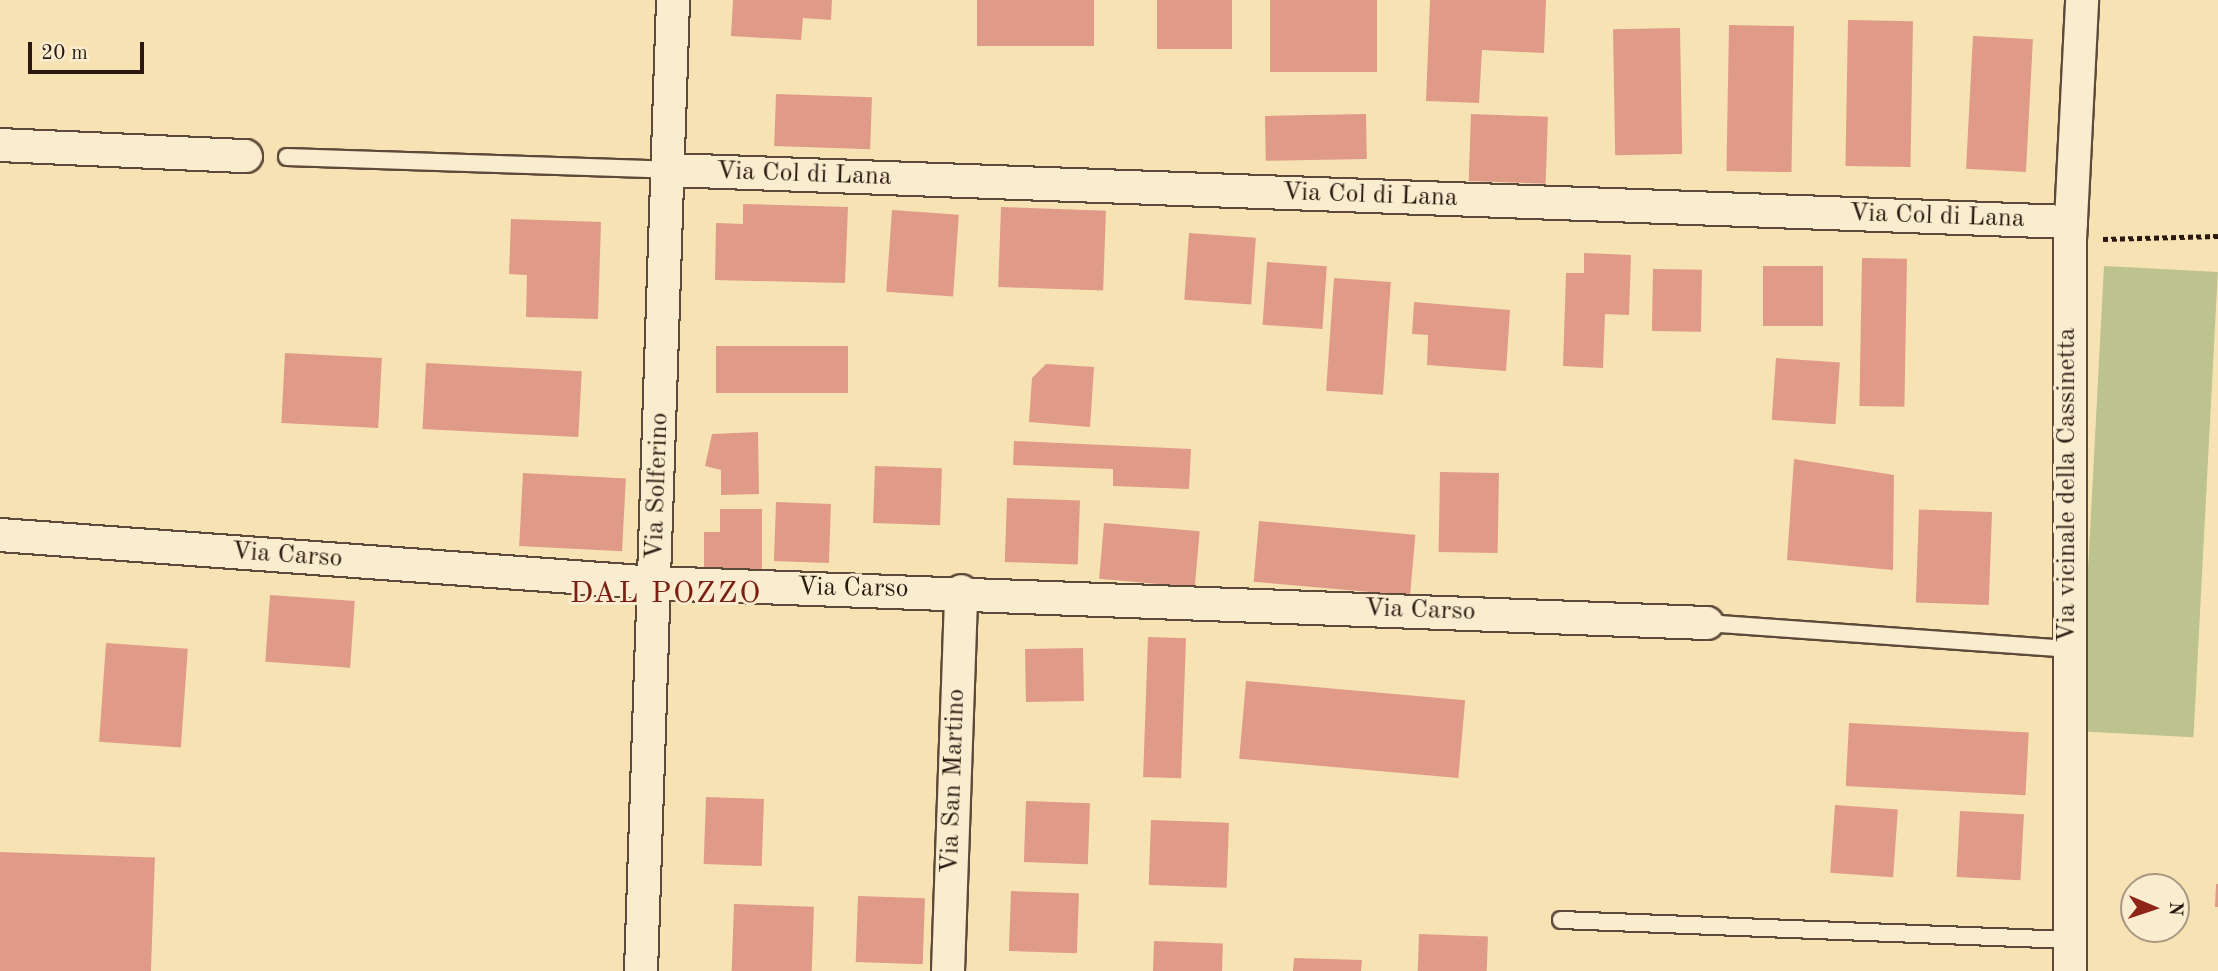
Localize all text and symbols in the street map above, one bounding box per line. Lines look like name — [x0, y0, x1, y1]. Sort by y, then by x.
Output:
scale bar — [32, 28, 147, 72]
text: 20 m — [41, 43, 88, 64]
street label: Via Col di Lana — [716, 156, 892, 194]
street label: Via Col di Lana — [1282, 177, 1458, 215]
street label: Via Col di Lana — [1849, 198, 2025, 236]
street label: Via vicinale della Cassinetta — [2052, 328, 2084, 642]
street label: Via Solferino — [640, 412, 676, 560]
street label: Via Carso — [230, 537, 344, 575]
street label: Via Carso — [797, 572, 909, 606]
district label: DAL POZZO — [571, 576, 761, 612]
street label: Via Carso — [1364, 593, 1476, 629]
street label: Via San Martino — [935, 688, 973, 874]
north arrow — [2120, 873, 2190, 943]
text: N — [2165, 901, 2184, 916]

